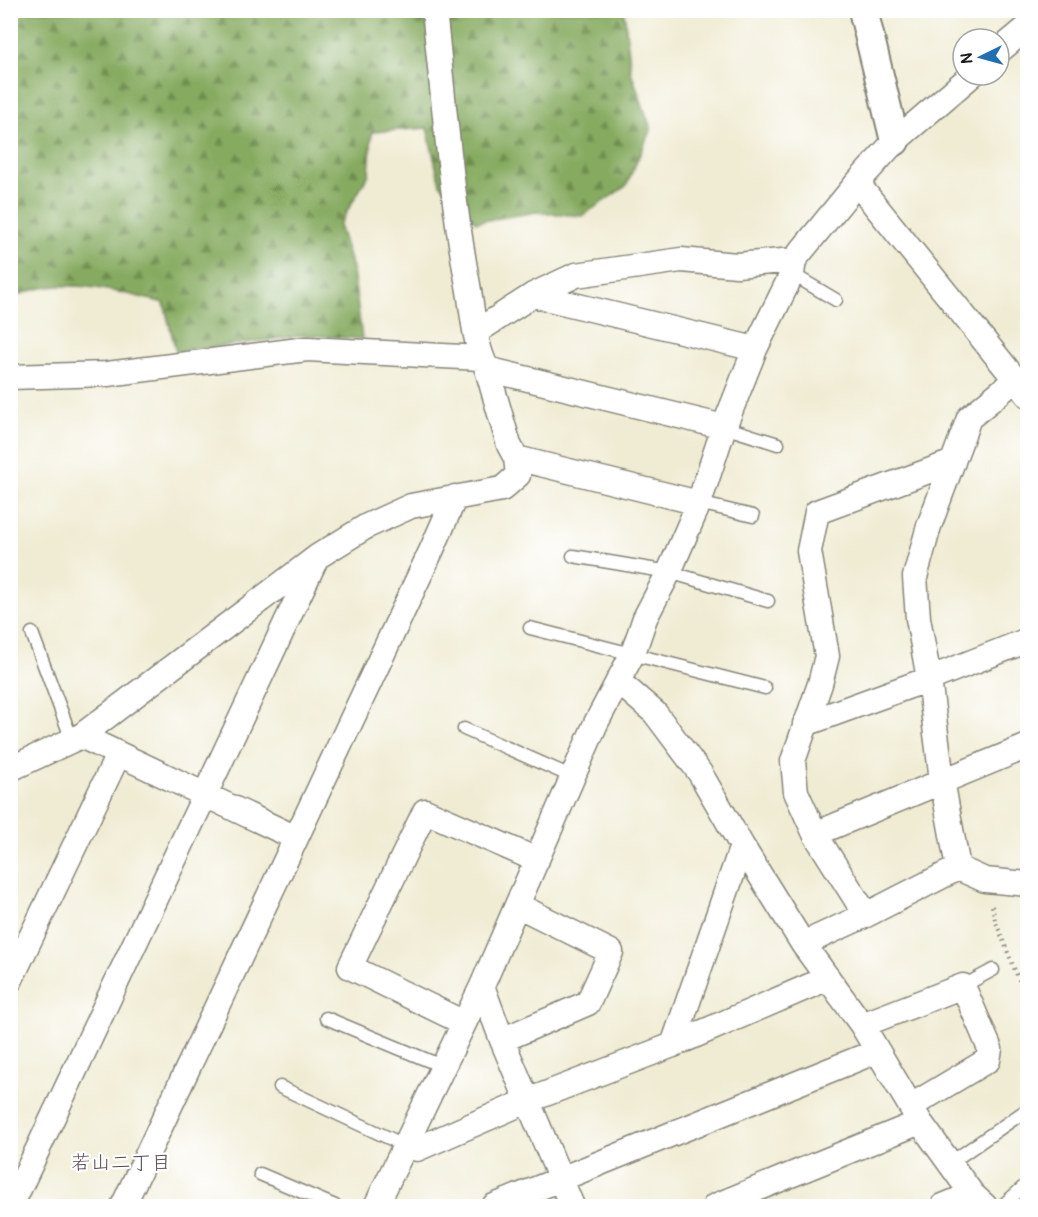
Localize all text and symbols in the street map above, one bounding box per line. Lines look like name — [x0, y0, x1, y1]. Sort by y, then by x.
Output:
north arrow — [951, 27, 1011, 87]
text: N — [957, 52, 977, 64]
district label: 若山二丁目 — [71, 1150, 171, 1175]

